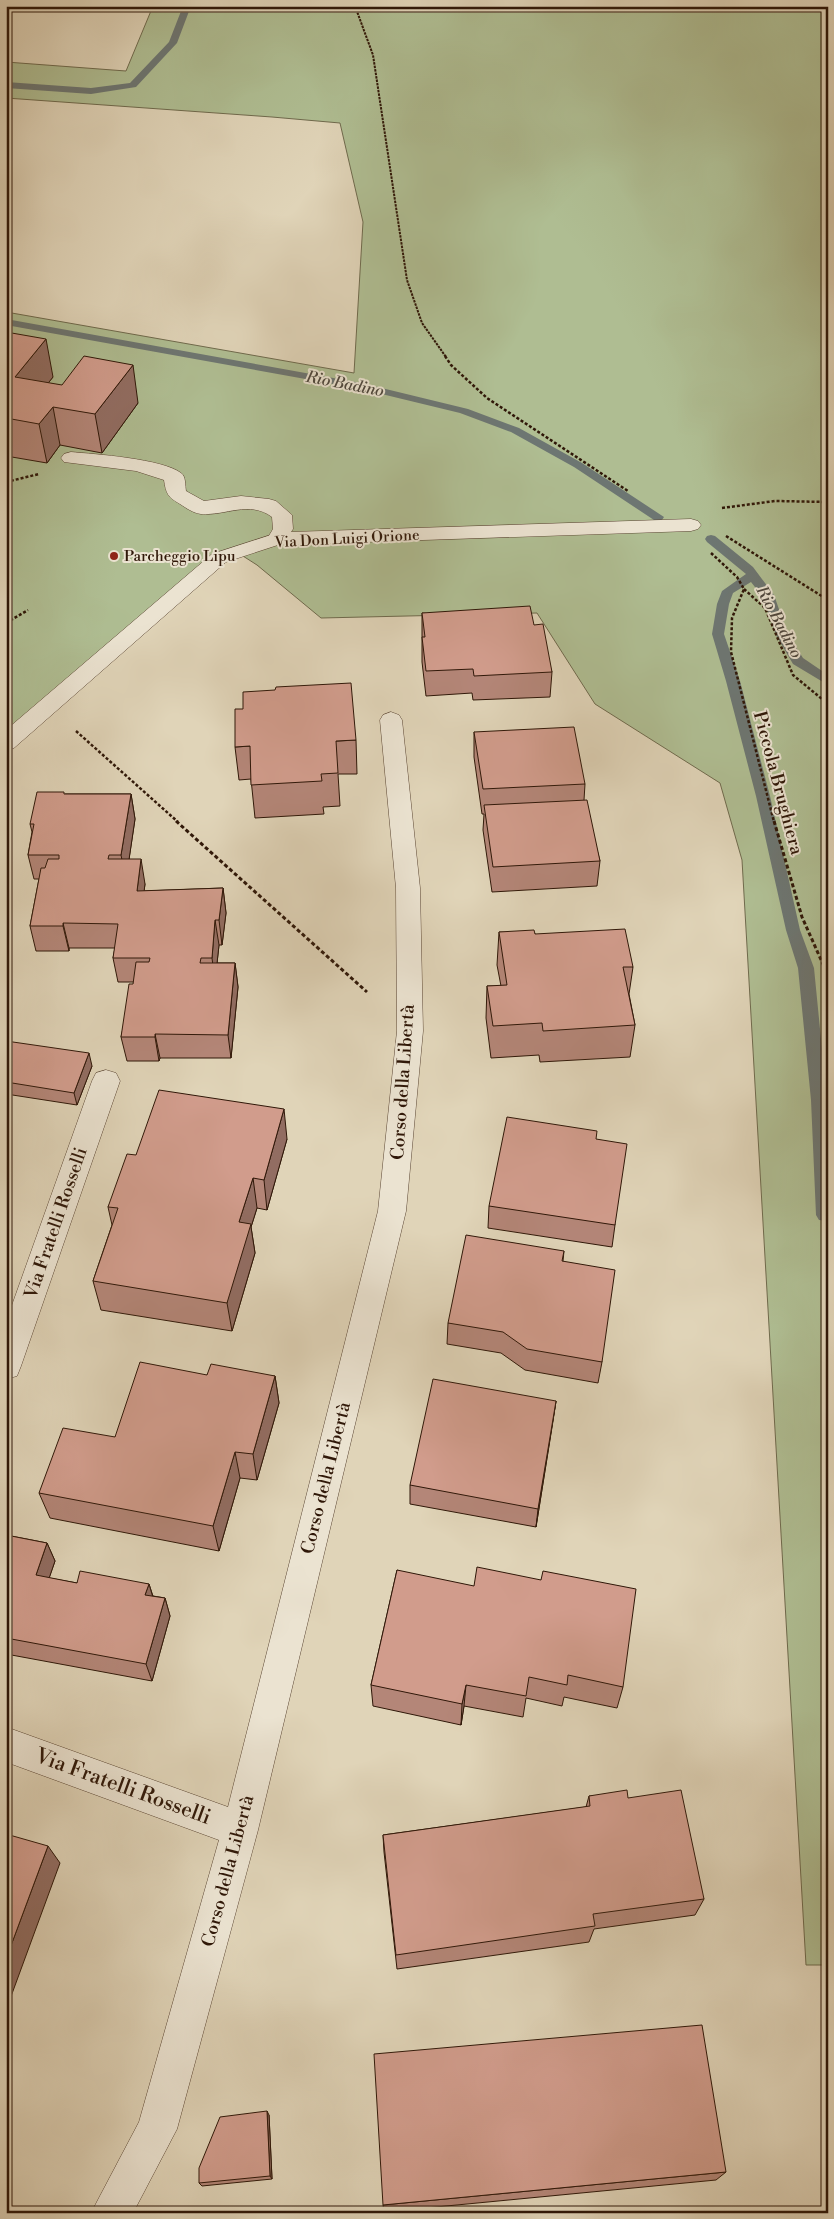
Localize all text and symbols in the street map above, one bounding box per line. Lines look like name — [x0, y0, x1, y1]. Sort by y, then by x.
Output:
water label: Rio Badino — [303, 366, 386, 401]
street label: Via Don Luigi Orione — [273, 526, 420, 552]
place label: Parcheggio Lipu — [124, 547, 236, 566]
marker: Parcheggio Lipu — [108, 550, 120, 562]
water label: Rio Badino — [751, 582, 806, 662]
street label: Piccola Brughiera — [748, 709, 808, 858]
street label: Corso della Libertà — [386, 1003, 420, 1161]
street label: Via Fratelli Rosselli — [19, 1144, 93, 1303]
street label: Corso della Libertà — [296, 1399, 356, 1556]
street label: Via Fratelli Rosselli — [31, 1743, 214, 1831]
street label: Corso della Libertà — [197, 1792, 260, 1949]

